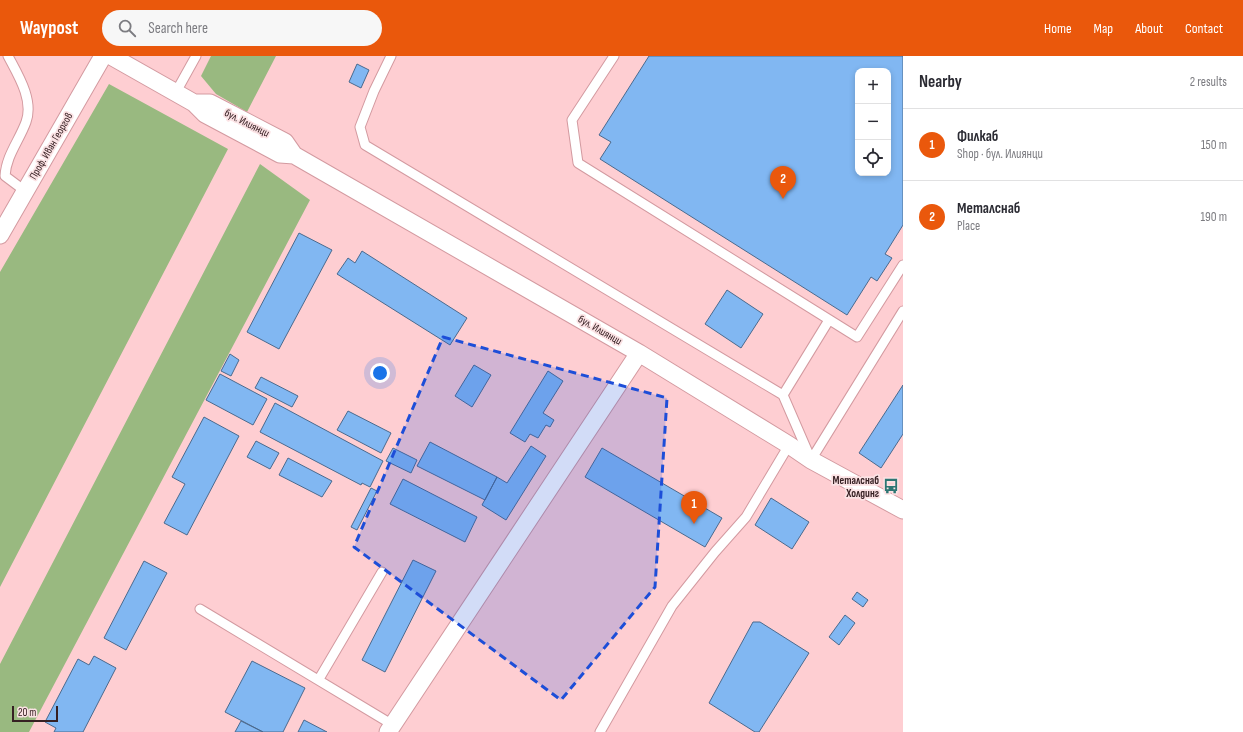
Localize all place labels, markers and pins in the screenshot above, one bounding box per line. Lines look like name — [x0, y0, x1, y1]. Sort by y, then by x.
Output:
pin: 2 — [770, 166, 796, 199]
place label: Металснаб Холдинг — [833, 474, 880, 500]
bus stop icon: Металснаб Холдинг — [882, 477, 900, 495]
pin: 1 — [681, 491, 707, 524]

